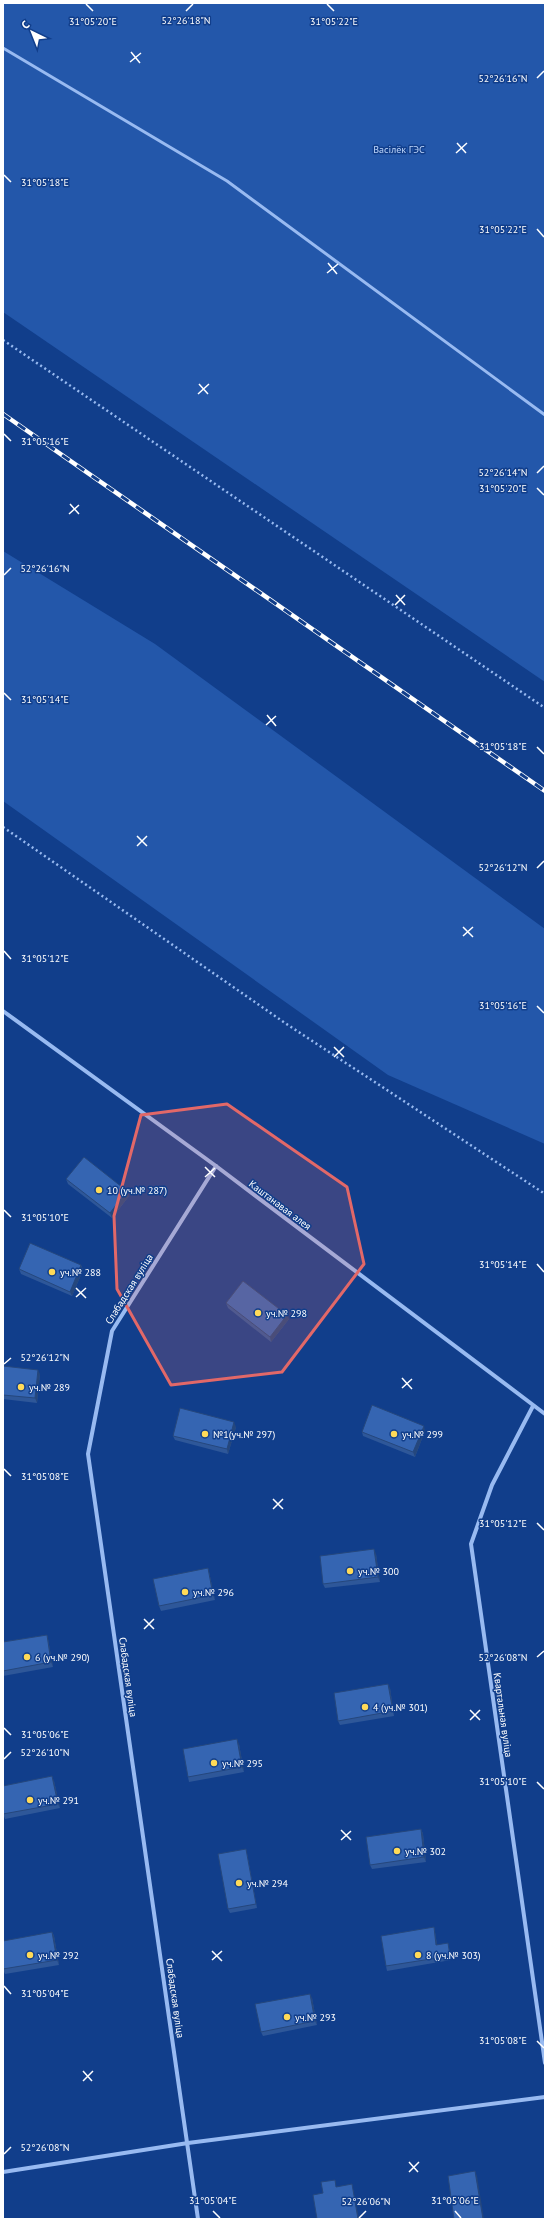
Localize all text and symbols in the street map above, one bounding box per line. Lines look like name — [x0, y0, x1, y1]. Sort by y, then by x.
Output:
north arrow — [12, 12, 52, 52]
text: 52°26'18"N — [161, 14, 211, 27]
text: 31°05'20"E — [69, 15, 117, 28]
text: 31°05'22"E — [310, 15, 358, 28]
text: С — [18, 17, 32, 32]
text: 52°26'16"N — [478, 72, 528, 85]
park label: Васілёк ГЭС — [373, 143, 425, 156]
text: 31°05'18"E — [21, 176, 69, 189]
text: 31°05'22"E — [479, 223, 527, 236]
text: 31°05'16"E — [21, 435, 69, 448]
text: 52°26'14"N — [478, 466, 528, 479]
text: 31°05'20"E — [479, 482, 527, 495]
text: 52°26'16"N — [20, 562, 70, 575]
text: 31°05'14"E — [21, 693, 69, 706]
text: 31°05'18"E — [479, 740, 527, 753]
text: 52°26'12"N — [478, 861, 528, 874]
text: 31°05'12"E — [21, 952, 69, 965]
text: 31°05'16"E — [479, 999, 527, 1012]
street label: Каштанавая алея — [246, 1177, 314, 1233]
place label: 10 (уч.№ 287) — [107, 1184, 167, 1197]
marker: 10 (уч.№ 287) — [94, 1185, 104, 1195]
text: 31°05'10"E — [21, 1211, 69, 1224]
street label: Слабадская вуліца — [102, 1251, 156, 1327]
text: 31°05'14"E — [479, 1258, 527, 1271]
place label: уч.№ 288 — [60, 1266, 101, 1279]
marker: уч.№ 288 — [47, 1267, 57, 1277]
place label: уч.№ 298 — [266, 1307, 307, 1320]
marker: уч.№ 298 — [253, 1308, 263, 1318]
text: 52°26'12"N — [20, 1351, 70, 1364]
place label: уч.№ 289 — [29, 1381, 70, 1394]
marker: уч.№ 289 — [16, 1382, 26, 1392]
place label: №1(уч.№ 297) — [213, 1428, 275, 1441]
place label: уч.№ 299 — [402, 1428, 443, 1441]
marker: №1(уч.№ 297) — [200, 1429, 210, 1439]
marker: уч.№ 299 — [389, 1429, 399, 1439]
text: 31°05'08"E — [21, 1470, 69, 1483]
text: 31°05'12"E — [479, 1517, 527, 1530]
place label: уч.№ 300 — [358, 1565, 399, 1578]
marker: уч.№ 300 — [345, 1566, 355, 1576]
place label: уч.№ 296 — [193, 1586, 234, 1599]
marker: уч.№ 296 — [180, 1587, 190, 1597]
street label: Слабадская вуліца — [116, 1636, 140, 1718]
place label: 6 (уч.№ 290) — [35, 1651, 90, 1664]
text: 52°26'08"N — [478, 1651, 528, 1664]
marker: 6 (уч.№ 290) — [22, 1652, 32, 1662]
street label: Квартальная вуліца — [491, 1672, 515, 1758]
place label: 4 (уч.№ 301) — [373, 1701, 428, 1714]
marker: 4 (уч.№ 301) — [360, 1702, 370, 1712]
text: 31°05'06"E — [21, 1728, 69, 1741]
text: 52°26'10"N — [20, 1746, 70, 1759]
place label: уч.№ 295 — [222, 1757, 263, 1770]
marker: уч.№ 295 — [209, 1758, 219, 1768]
text: 31°05'10"E — [479, 1775, 527, 1788]
place label: уч.№ 291 — [38, 1794, 79, 1807]
marker: уч.№ 291 — [25, 1795, 35, 1805]
place label: уч.№ 302 — [405, 1845, 446, 1858]
marker: уч.№ 302 — [392, 1846, 402, 1856]
place label: уч.№ 294 — [247, 1877, 288, 1890]
marker: уч.№ 294 — [234, 1878, 244, 1888]
place label: уч.№ 292 — [38, 1949, 79, 1962]
place label: 8 (уч.№ 303) — [426, 1949, 481, 1962]
marker: уч.№ 292 — [25, 1950, 35, 1960]
marker: 8 (уч.№ 303) — [413, 1950, 423, 1960]
street label: Слабадская вуліца — [163, 1957, 187, 2039]
text: 31°05'04"E — [21, 1987, 69, 2000]
place label: уч.№ 293 — [295, 2011, 336, 2024]
marker: уч.№ 293 — [282, 2012, 292, 2022]
text: 31°05'08"E — [479, 2034, 527, 2047]
text: 52°26'08"N — [20, 2141, 70, 2154]
text: 31°05'04"E — [189, 2194, 237, 2207]
text: 31°05'06"E — [431, 2194, 479, 2207]
text: 52°26'06"N — [341, 2195, 391, 2208]

